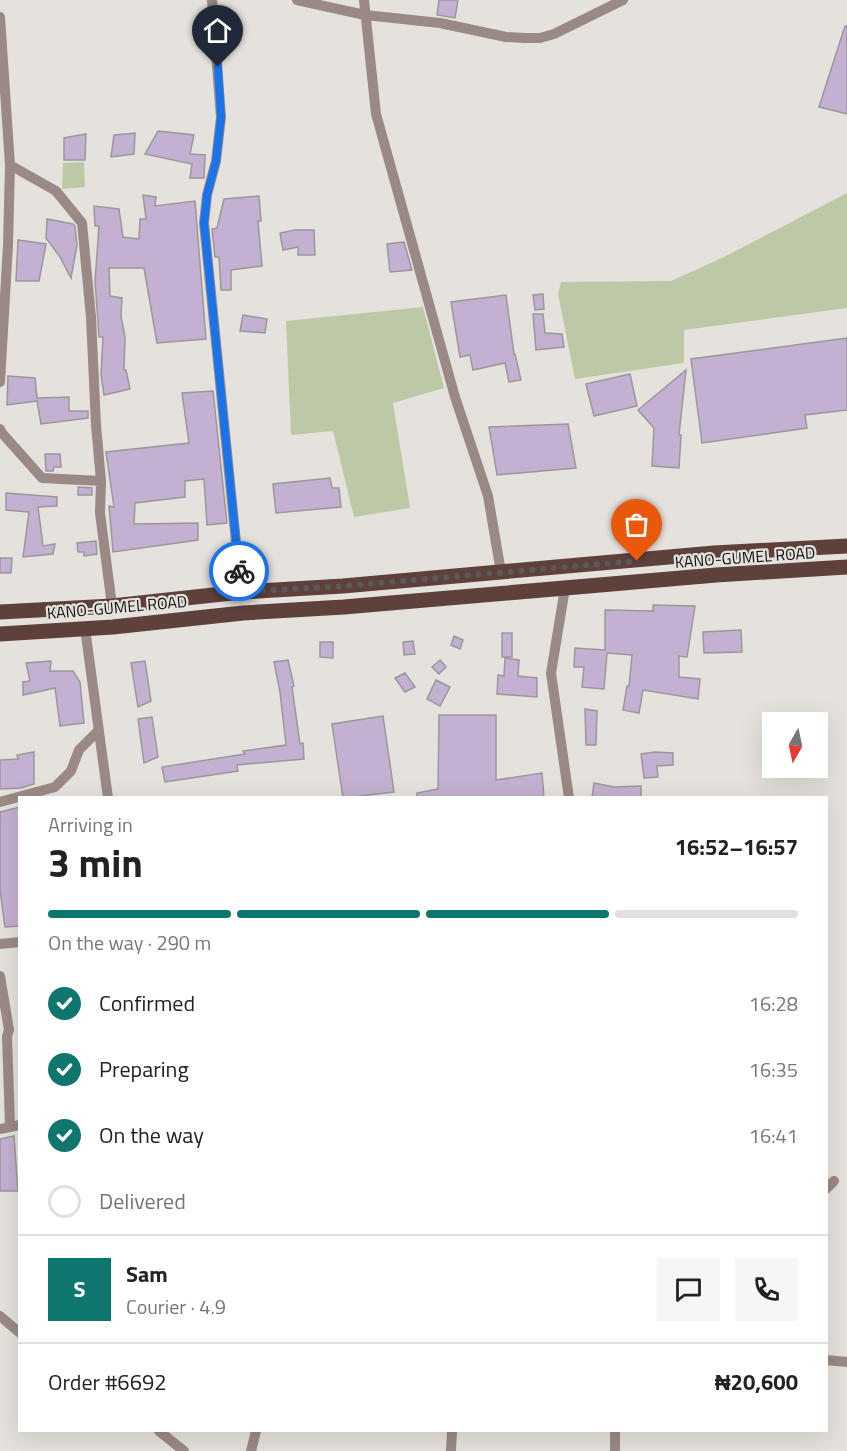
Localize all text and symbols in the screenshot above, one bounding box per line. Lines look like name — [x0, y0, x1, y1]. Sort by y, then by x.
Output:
pin — [192, 5, 243, 67]
icon: home — [201, 14, 234, 47]
pin — [611, 499, 662, 561]
icon: bag — [620, 508, 653, 541]
street label: KANO-GUMEL ROAD — [674, 540, 816, 574]
courier — [209, 541, 269, 601]
icon: bike — [223, 555, 256, 588]
street label: KANO-GUMEL ROAD — [46, 589, 188, 625]
north arrow — [762, 712, 828, 778]
map controls — [762, 712, 828, 778]
text: Arriving in — [48, 809, 133, 840]
text: 16:52–16:57 — [675, 830, 798, 864]
text: 3 min — [48, 833, 143, 892]
text: On the way · 290 m — [48, 927, 211, 958]
text: Confirmed — [99, 986, 195, 1020]
icon: check — [48, 987, 81, 1020]
text: 16:28 — [749, 988, 798, 1019]
text: Preparing — [99, 1052, 189, 1086]
icon: check — [48, 1053, 81, 1086]
text: 16:35 — [749, 1054, 798, 1085]
text: On the way — [99, 1118, 204, 1152]
icon: check — [48, 1119, 81, 1152]
text: 16:41 — [749, 1120, 798, 1151]
text: Delivered — [99, 1184, 186, 1218]
text: Sam — [126, 1257, 168, 1291]
button: chat — [657, 1258, 720, 1321]
button: phone — [735, 1258, 798, 1321]
text: S — [74, 1272, 85, 1306]
text: Courier · 4.9 — [126, 1291, 226, 1322]
text: Order #6692 — [48, 1365, 167, 1399]
text: ₦20,600 — [715, 1365, 798, 1399]

